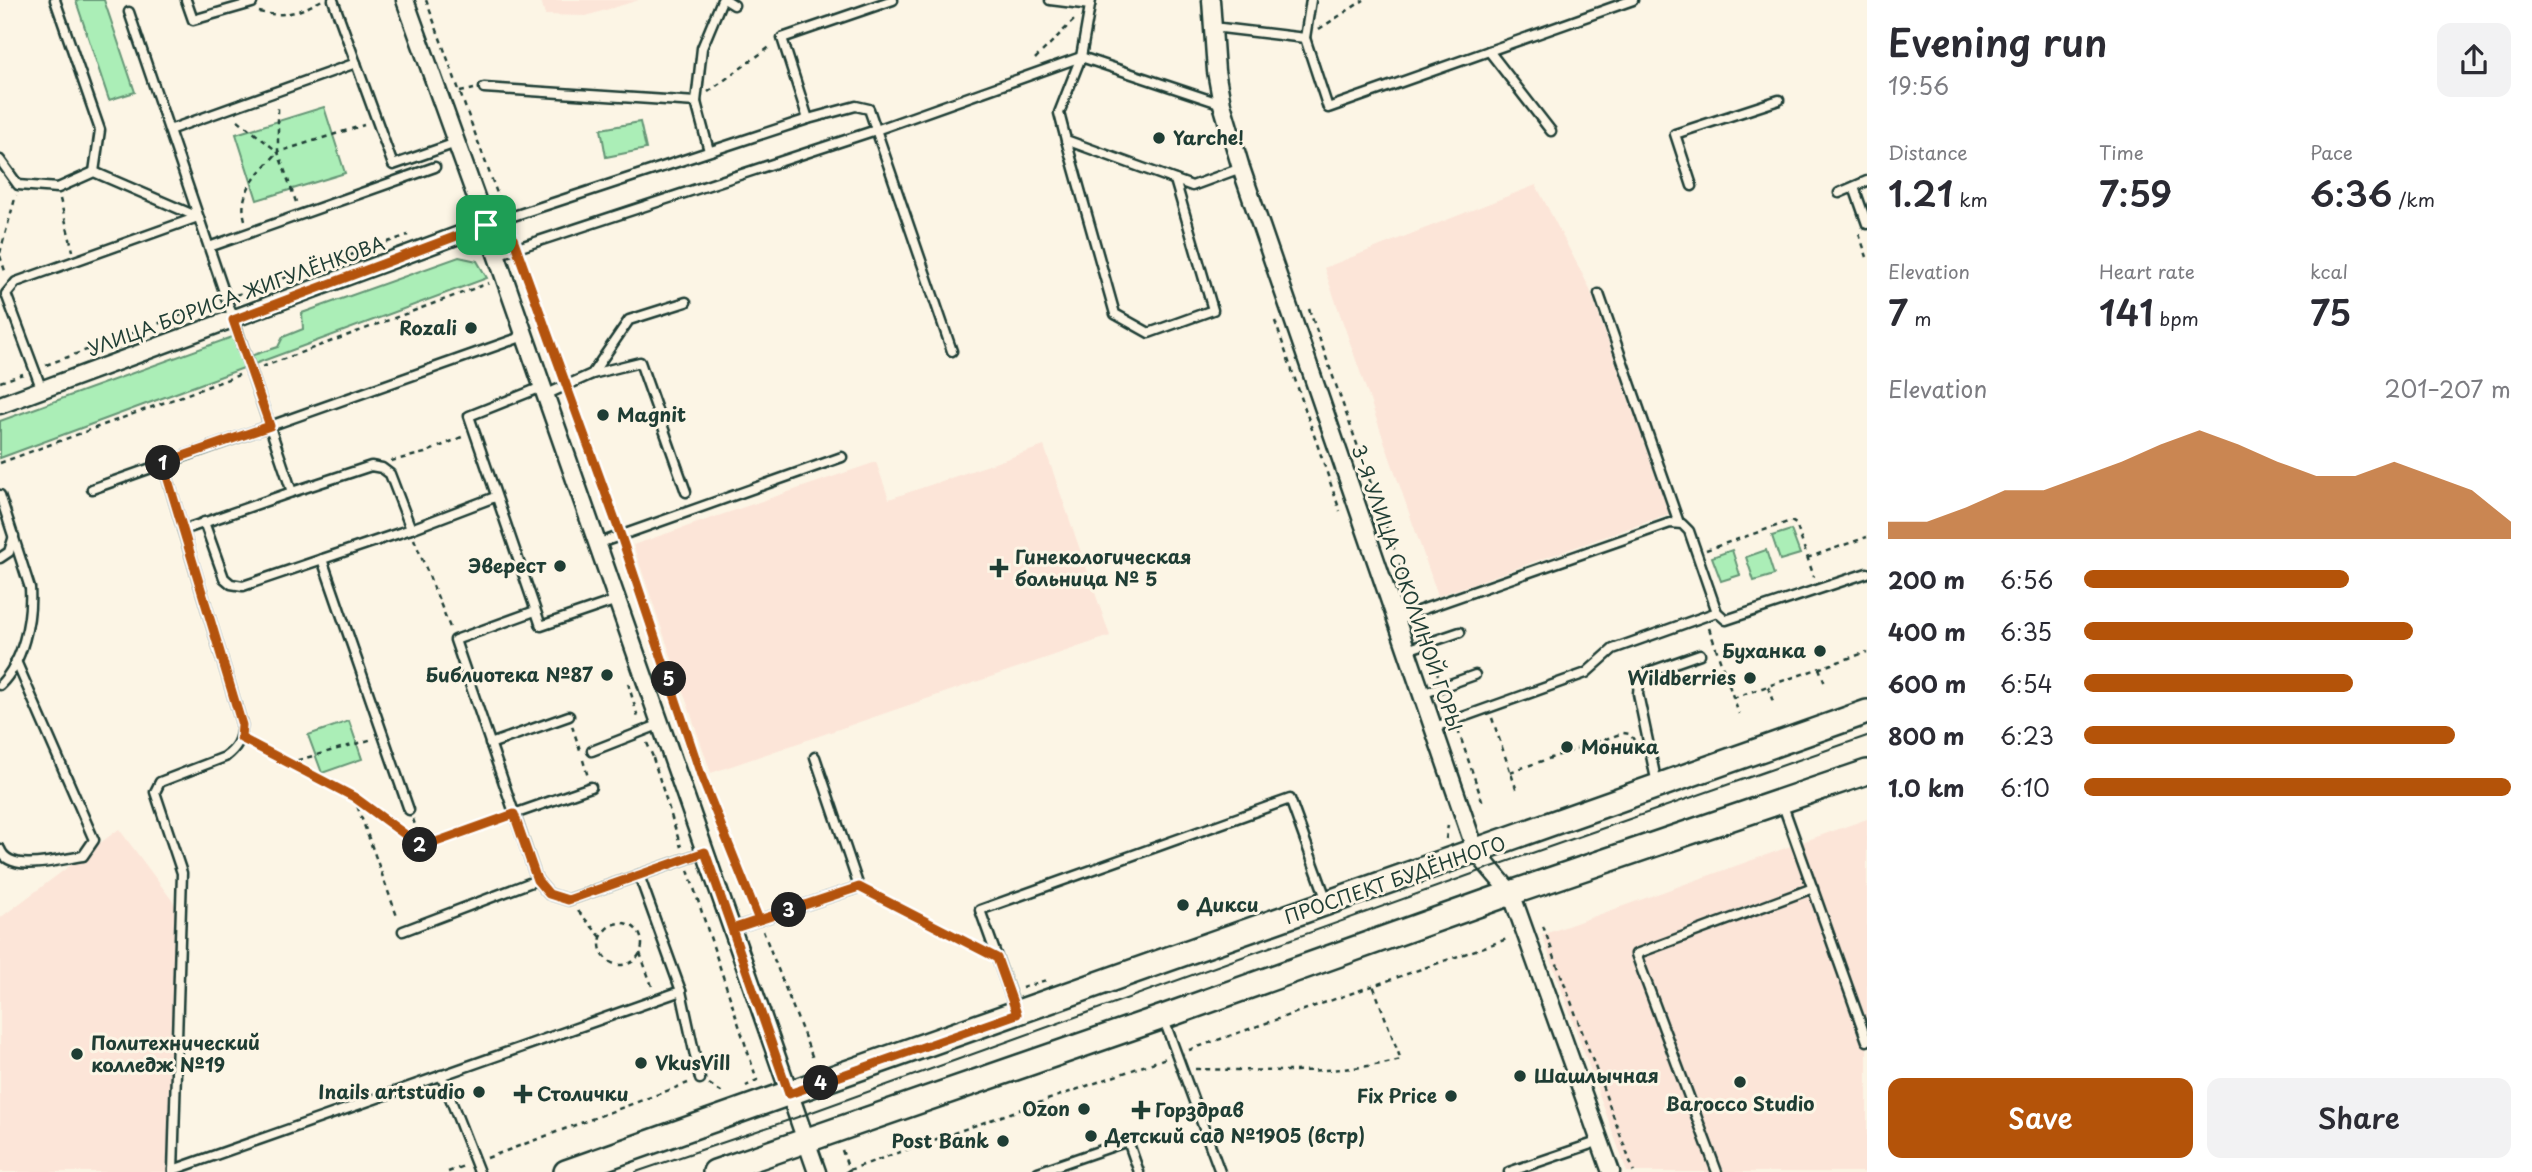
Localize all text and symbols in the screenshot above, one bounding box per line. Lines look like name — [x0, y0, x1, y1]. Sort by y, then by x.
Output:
text: Evening run — [1888, 13, 2107, 70]
button: share — [2437, 23, 2511, 97]
text: 19:56 — [1888, 68, 1949, 103]
place label: Yarche! — [1173, 123, 1244, 151]
marker: Yarche! — [1151, 130, 1167, 146]
text: Distance — [1888, 138, 1968, 166]
text: Time — [2099, 138, 2144, 166]
text: Pace — [2310, 138, 2353, 166]
text: 1.21 — [1888, 166, 1953, 219]
text: 7:59 — [2099, 166, 2172, 219]
text: 6:36 — [2310, 166, 2392, 219]
text: km — [1953, 185, 1988, 213]
text: /km — [2392, 185, 2435, 213]
pin — [456, 195, 516, 255]
icon: arrive — [467, 206, 505, 244]
street label: УЛИЦА БОРИСА ЖИГУЛЁНКОВА — [83, 228, 388, 362]
text: Elevation — [1888, 257, 1970, 285]
text: Heart rate — [2099, 257, 2195, 285]
text: kcal — [2310, 257, 2348, 285]
text: 7 — [1888, 285, 1908, 338]
text: 141 — [2099, 285, 2153, 338]
text: 75 — [2310, 285, 2352, 338]
text: m — [1908, 304, 1932, 332]
text: bpm — [2153, 304, 2199, 332]
place label: Rozali — [399, 313, 457, 341]
marker: Rozali — [463, 320, 479, 336]
text: Elevation — [1888, 371, 1987, 406]
text: 201–207 m — [2384, 371, 2511, 406]
place label: Magnit — [617, 400, 686, 428]
marker: Magnit — [595, 407, 611, 423]
street label: 3-Я УЛИЦА СОКОЛИНОЙ ГОРЫ — [1346, 441, 1470, 735]
pin: 1 — [146, 446, 180, 480]
text: 1 — [158, 448, 167, 476]
place label: Гинекологическая больница № 5 — [1015, 542, 1192, 592]
place label: Эверест — [468, 551, 547, 579]
marker: Эверест — [552, 558, 568, 574]
marker: Гинекологическая больница № 5 — [989, 558, 1009, 578]
text: 200 m — [1888, 562, 1965, 597]
text: 6:56 — [2000, 562, 2053, 597]
text: 400 m — [1888, 614, 1966, 649]
text: 6:35 — [2000, 614, 2052, 649]
place label: Буханка — [1722, 636, 1806, 664]
marker: Буханка — [1812, 643, 1828, 659]
place label: Библиотека №87 — [425, 660, 593, 688]
pin: 5 — [652, 662, 686, 696]
place label: Wildberries — [1627, 663, 1736, 691]
text: 5 — [662, 664, 675, 692]
text: 600 m — [1888, 666, 1966, 701]
text: 6:54 — [2000, 666, 2053, 701]
marker: Библиотека №87 — [599, 667, 615, 683]
marker: Wildberries — [1742, 670, 1758, 686]
text: 800 m — [1888, 718, 1965, 753]
text: 6:23 — [2000, 718, 2054, 753]
place label: Моника — [1581, 732, 1659, 760]
marker: Моника — [1559, 739, 1575, 755]
text: 1.0 km — [1888, 770, 1965, 805]
text: 6:10 — [2000, 770, 2050, 805]
pin: 2 — [402, 828, 438, 862]
street label: ПРОСПЕКТ БУДЁННОГО — [1280, 828, 1509, 930]
text: 2 — [413, 830, 426, 858]
place label: Дикси — [1196, 890, 1259, 918]
pin: 3 — [772, 892, 806, 928]
text: 3 — [782, 895, 795, 923]
marker: Дикси — [1175, 897, 1191, 913]
place label: Политехнический колледж №19 — [91, 1028, 260, 1078]
marker: Политехнический колледж №19 — [69, 1046, 85, 1062]
place label: VkusVill — [655, 1048, 730, 1076]
marker: VkusVill — [633, 1055, 649, 1071]
place label: Шашлычная — [1534, 1061, 1659, 1089]
pin: 4 — [804, 1066, 838, 1100]
text: 4 — [814, 1068, 827, 1096]
marker: Шашлычная — [1512, 1068, 1528, 1084]
marker: Barocco Studio — [1732, 1074, 1748, 1090]
place label: Inails artstudio — [318, 1077, 465, 1105]
button: Save — [1888, 1078, 2193, 1158]
button: Share — [2207, 1078, 2511, 1158]
place label: Столички — [537, 1079, 629, 1107]
place label: Fix Price — [1357, 1081, 1437, 1109]
marker: Inails artstudio — [471, 1084, 487, 1100]
marker: Столички — [515, 1086, 531, 1102]
marker: Fix Price — [1443, 1088, 1459, 1104]
place label: Barocco Studio — [1665, 1089, 1815, 1117]
place label: Ozon — [1022, 1094, 1070, 1122]
place label: Горздрав — [1155, 1095, 1244, 1123]
marker: Ozon — [1076, 1101, 1092, 1117]
marker: Горздрав — [1133, 1102, 1149, 1118]
place label: Детский сад №1905 (встр) — [1104, 1121, 1365, 1149]
place label: Post Bank — [891, 1126, 989, 1154]
marker: Детский сад №1905 (встр) — [1083, 1128, 1099, 1144]
marker: Post Bank — [995, 1133, 1011, 1149]

